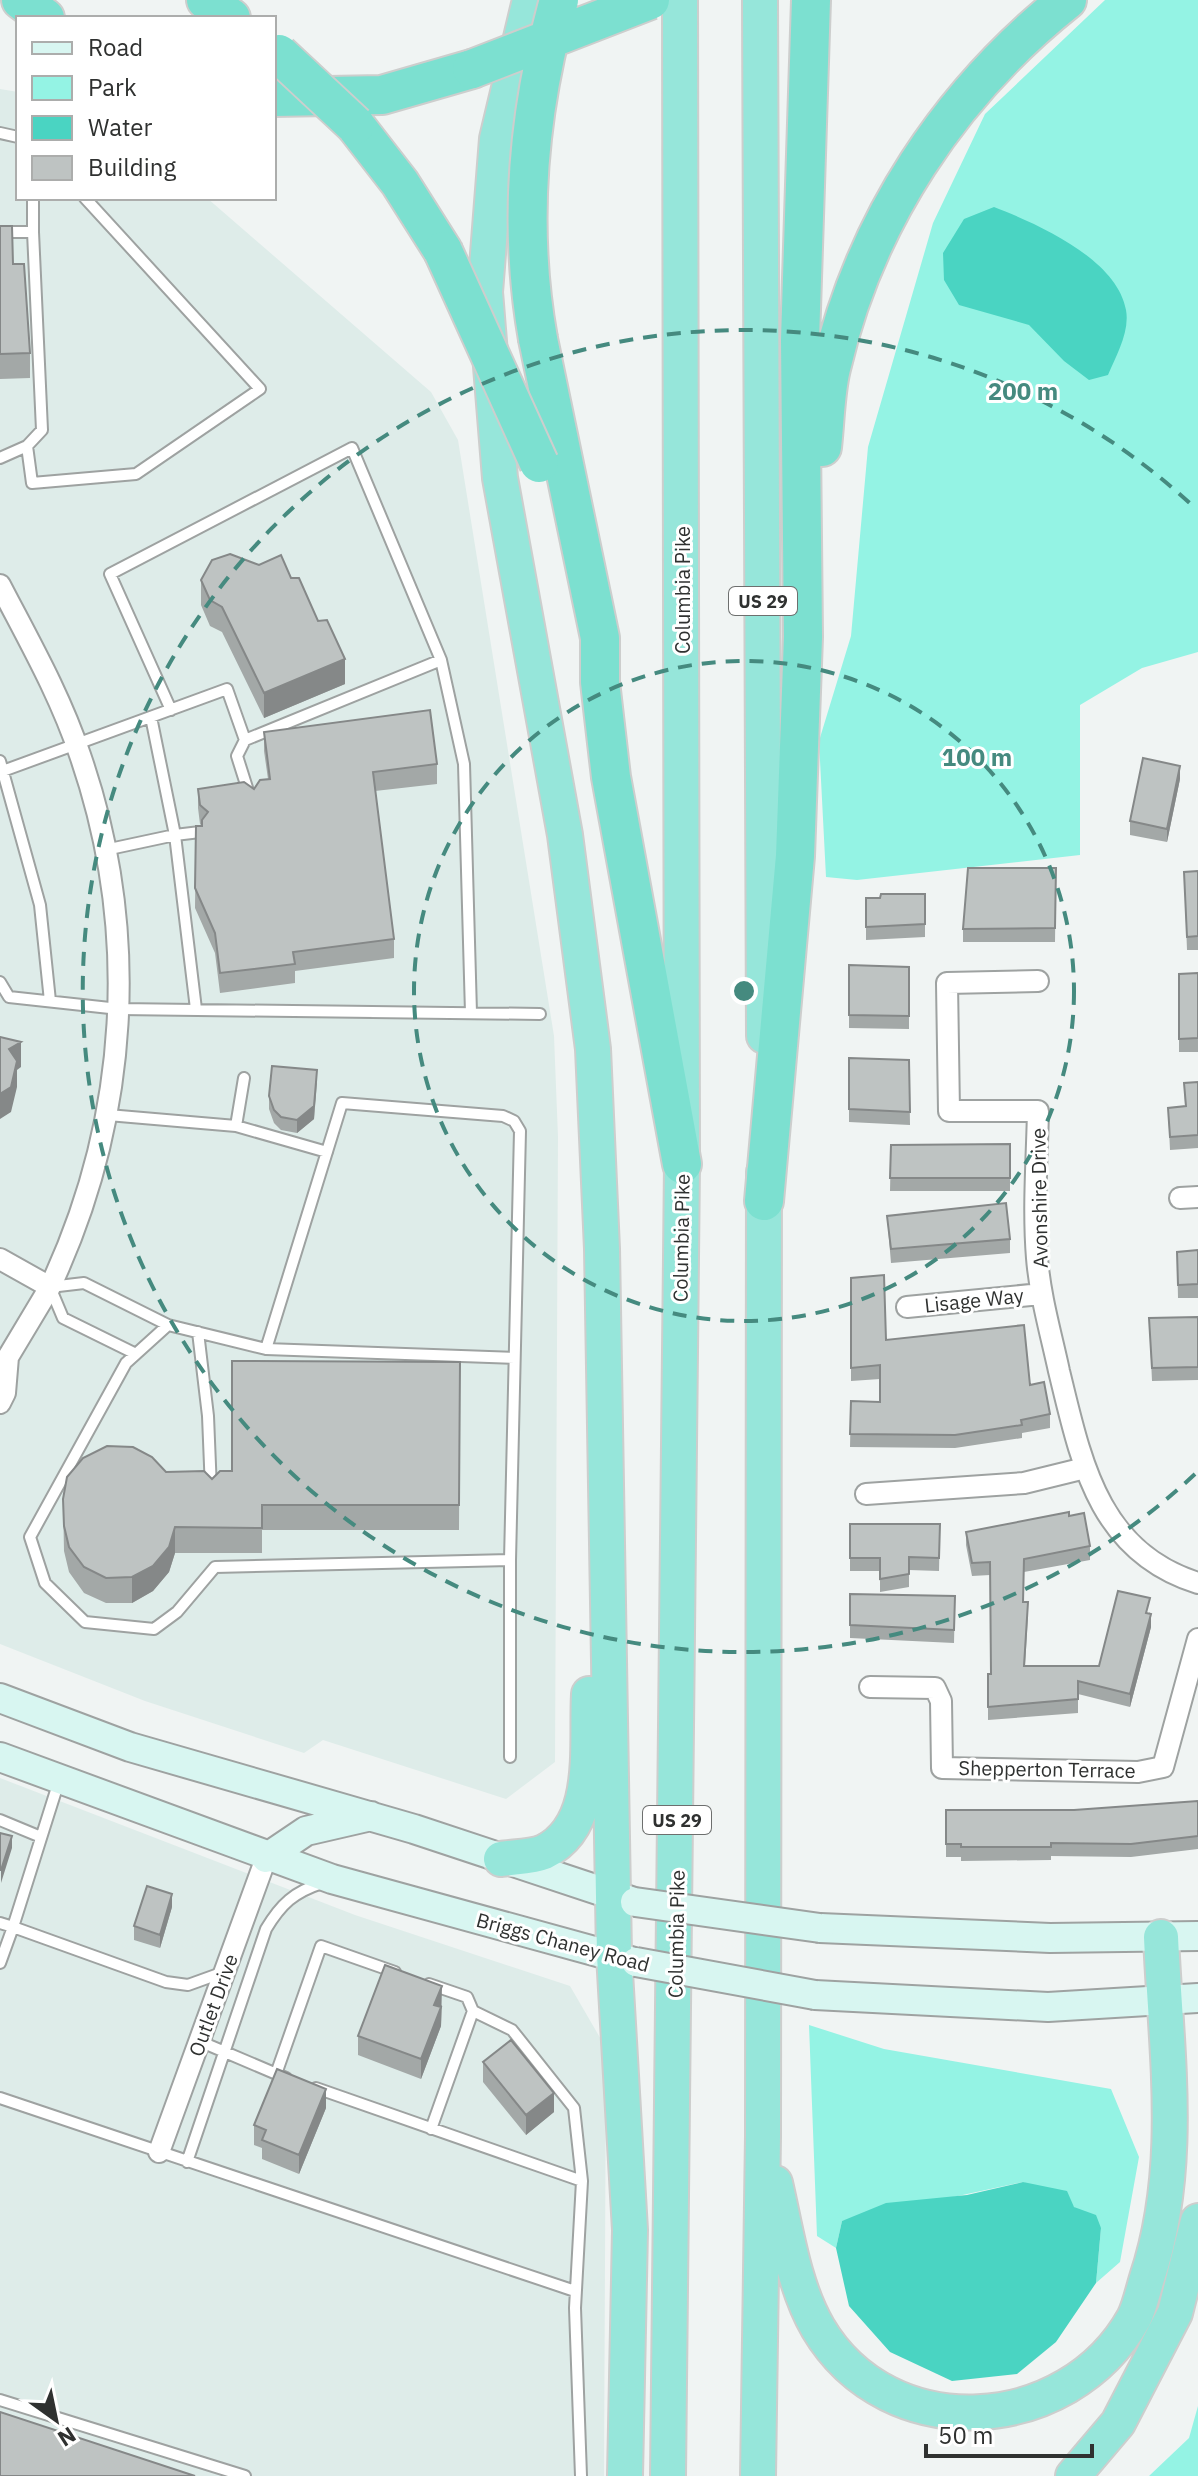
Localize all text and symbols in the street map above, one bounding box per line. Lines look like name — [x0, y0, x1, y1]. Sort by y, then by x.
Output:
legend — [16, 16, 276, 200]
text: Road — [88, 31, 143, 63]
text: Park — [88, 71, 137, 103]
text: Water — [88, 111, 152, 143]
text: Building — [88, 151, 176, 183]
text: 200 m — [988, 375, 1058, 407]
street label: Columbia Pike — [669, 526, 696, 654]
road number: US 29 — [729, 587, 797, 615]
text: 100 m — [942, 741, 1012, 773]
centre of rings — [730, 977, 758, 1005]
street label: Avonshire Drive — [1024, 1128, 1054, 1268]
street label: Columbia Pike — [666, 1174, 696, 1302]
street label: Lisage Way — [923, 1281, 1025, 1319]
street label: Shepperton Terrace — [958, 1754, 1136, 1784]
road number: US 29 — [643, 1806, 711, 1834]
street label: Columbia Pike — [661, 1870, 691, 1998]
street label: Briggs Chaney Road — [473, 1906, 653, 1978]
street label: Outlet Drive — [182, 1950, 244, 2060]
north arrow — [16, 2380, 96, 2460]
scale bar — [926, 2408, 1092, 2458]
text: 50 m — [938, 2419, 993, 2451]
text: N — [53, 2421, 82, 2454]

